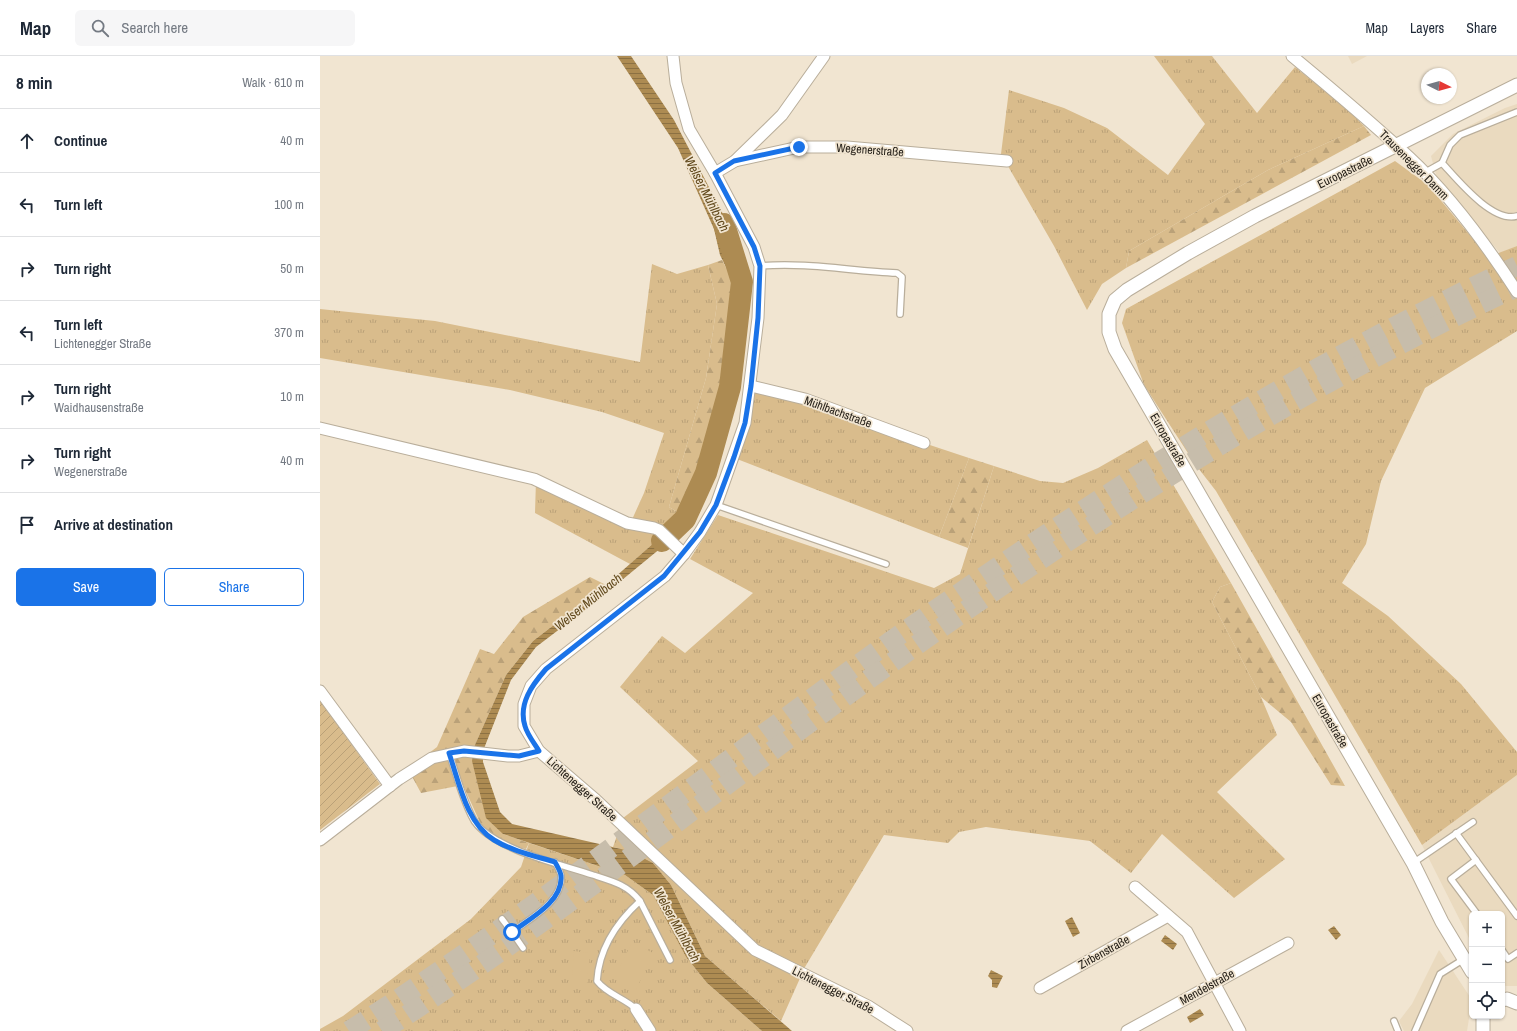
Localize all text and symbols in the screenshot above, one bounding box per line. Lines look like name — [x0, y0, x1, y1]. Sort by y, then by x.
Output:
search box — [75, 10, 355, 46]
text: Map — [20, 15, 51, 41]
icon: search — [89, 17, 111, 39]
text: Search here — [121, 17, 188, 38]
text: Map — [1366, 19, 1388, 37]
text: Layers — [1410, 19, 1444, 37]
text: Share — [1466, 19, 1497, 37]
north arrow — [1421, 68, 1457, 104]
text: 8 min — [16, 71, 52, 94]
text: Walk · 610 m — [242, 74, 304, 91]
street label: Trausenegger Damm — [1376, 127, 1452, 203]
icon: ahead — [16, 130, 38, 152]
text: Continue — [54, 130, 107, 151]
text: 40 m — [280, 132, 304, 149]
route end — [790, 138, 808, 156]
street label: Wegenerstraße — [836, 140, 904, 160]
street label: Europastraße — [1315, 152, 1375, 192]
water label: Welser Mühlbach — [681, 154, 733, 235]
icon: left — [16, 194, 38, 216]
text: Turn left — [54, 194, 102, 215]
text: 100 m — [274, 196, 304, 213]
icon: right — [16, 258, 38, 280]
text: Turn right — [54, 258, 111, 279]
text: 50 m — [280, 260, 304, 277]
text: Turn left — [54, 314, 102, 335]
icon: left — [16, 322, 38, 344]
text: 370 m — [274, 324, 304, 341]
text: Lichtenegger Straße — [54, 335, 151, 352]
text: Turn right — [54, 378, 111, 399]
icon: right — [16, 386, 38, 408]
text: 10 m — [280, 388, 304, 405]
street label: Mühlbachstraße — [802, 392, 874, 432]
text: Waidhausenstraße — [54, 399, 144, 416]
street label: Europastraße — [1146, 410, 1190, 470]
text: Turn right — [54, 442, 111, 463]
icon: right — [16, 450, 38, 472]
text: 40 m — [280, 452, 304, 469]
text: Wegenerstraße — [54, 463, 127, 480]
icon: arrive — [16, 514, 38, 536]
text: Arrive at destination — [54, 514, 173, 535]
button: Save — [16, 568, 156, 606]
button: Share — [164, 568, 304, 606]
water label: Welser Mühlbach — [551, 570, 625, 634]
street label: Europastraße — [1308, 691, 1352, 751]
street label: Lichtenegger Straße — [543, 753, 621, 825]
water label: Welser Mühlbach — [650, 885, 704, 965]
map controls — [1469, 911, 1505, 1019]
button: + — [1469, 911, 1505, 947]
route start — [503, 923, 521, 941]
street label: Zirbenstraße — [1075, 931, 1133, 973]
button: − — [1469, 947, 1505, 983]
street label: Lichtenegger Straße — [789, 963, 877, 1017]
street label: Mendelstraße — [1177, 965, 1237, 1009]
button: locate — [1469, 983, 1505, 1019]

